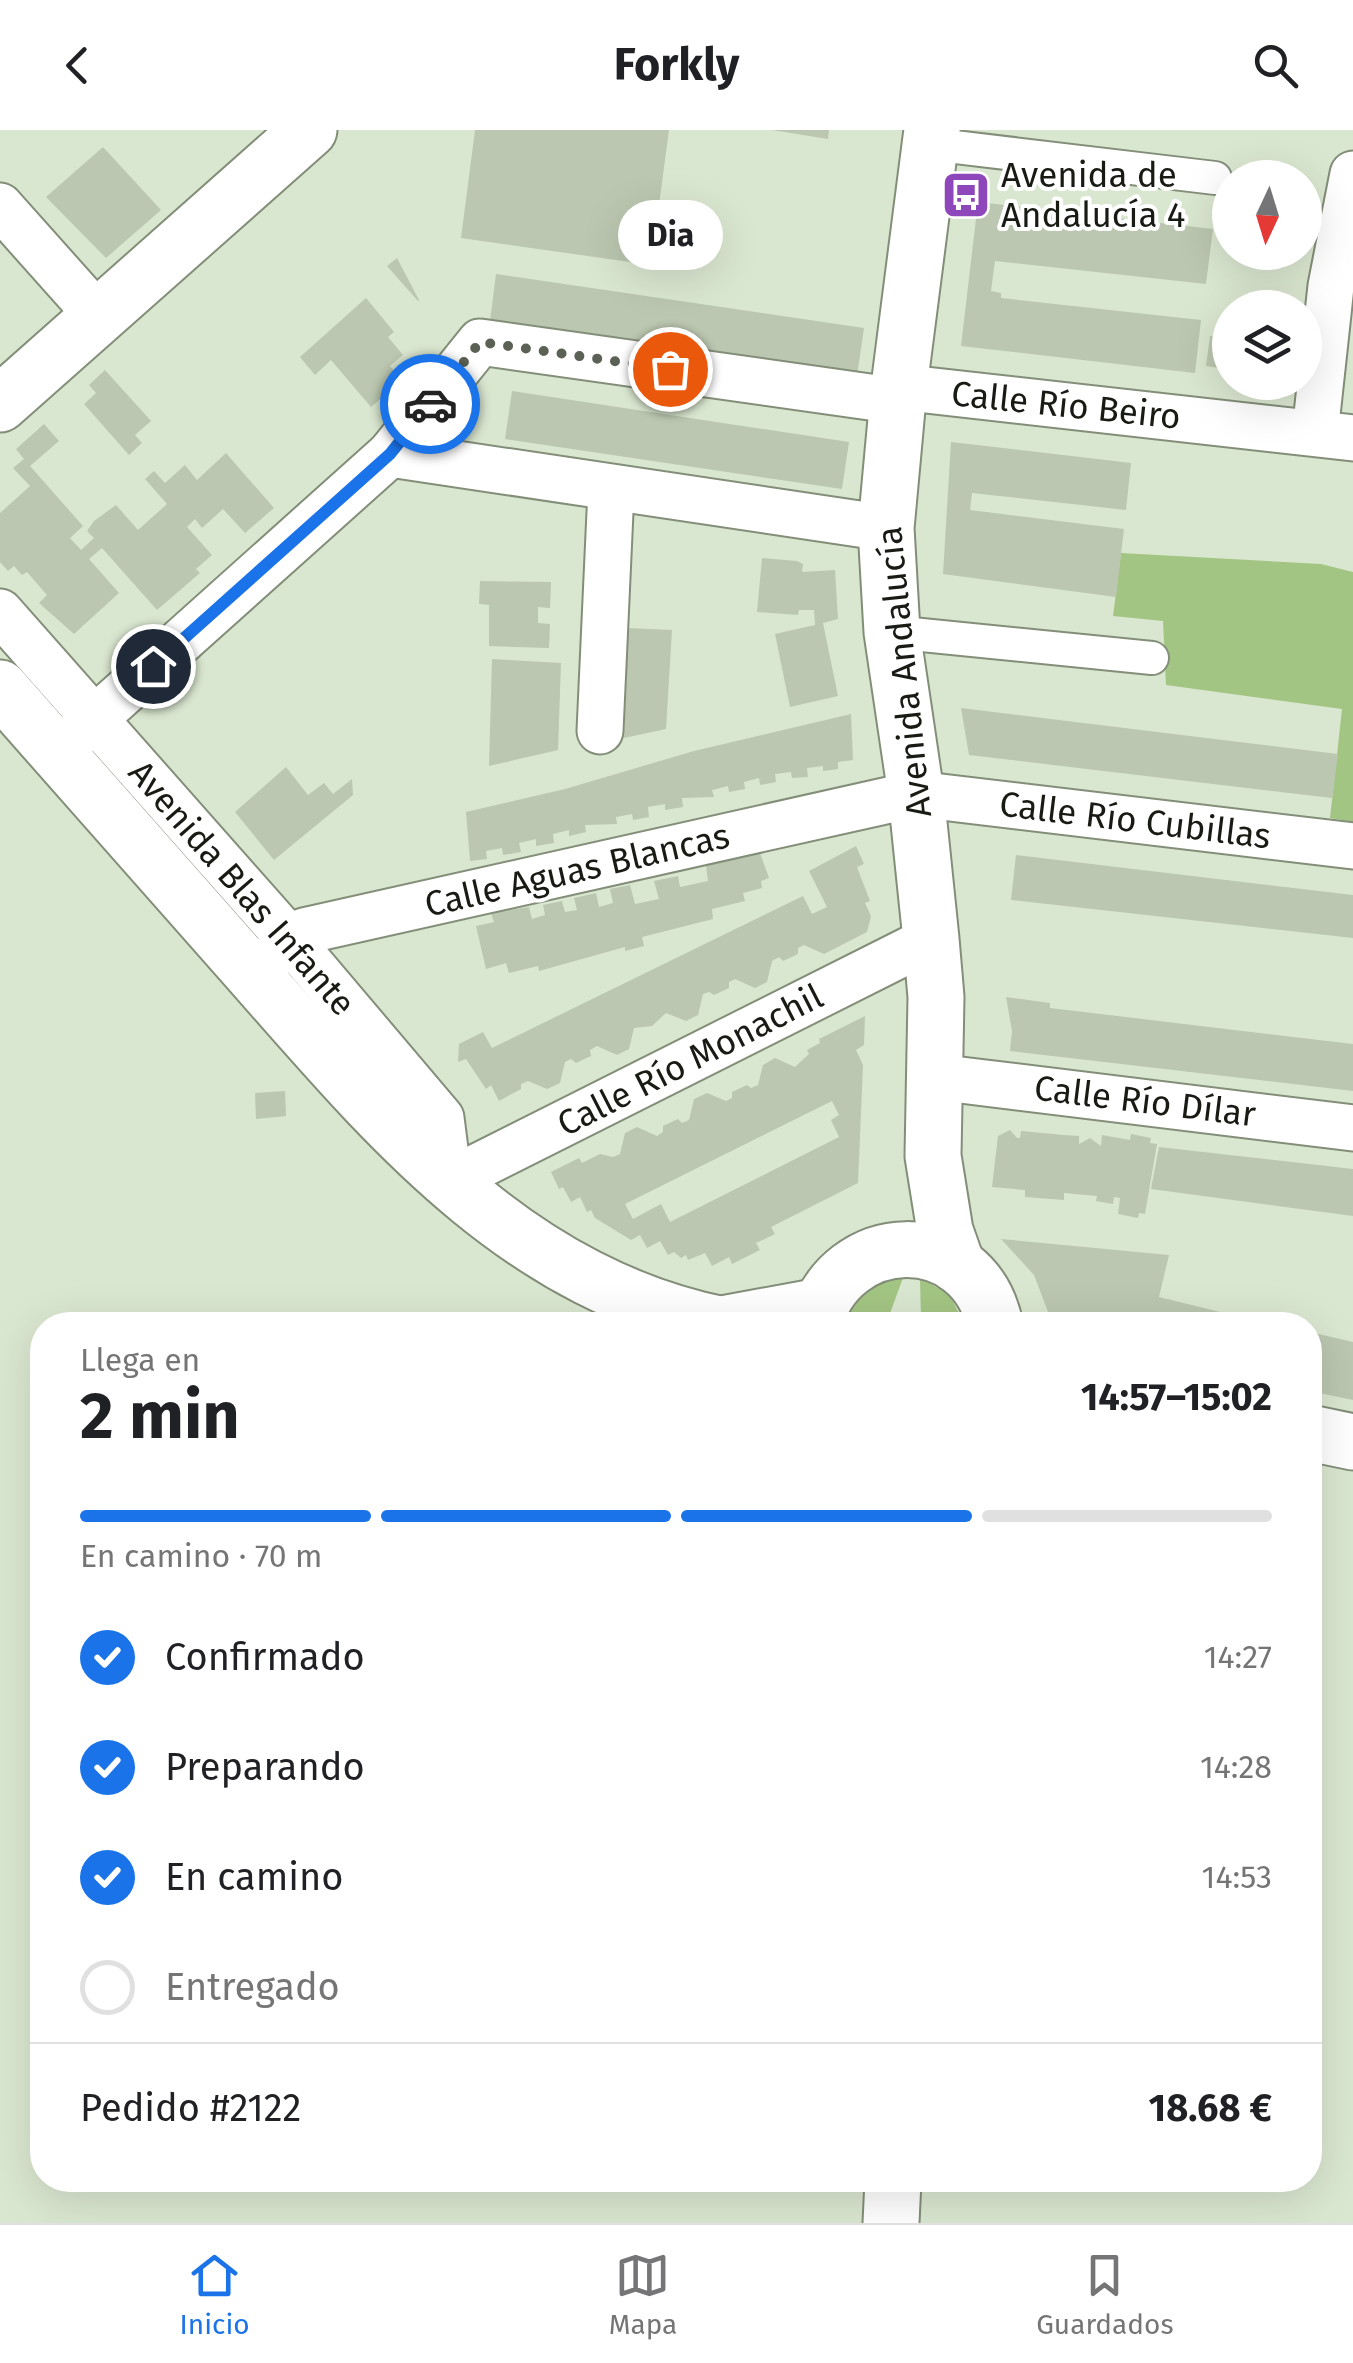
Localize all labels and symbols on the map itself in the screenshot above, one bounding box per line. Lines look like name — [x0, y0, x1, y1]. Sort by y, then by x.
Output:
place label: Avenida de Andalucía 4 — [1001, 154, 1185, 236]
north arrow — [1212, 160, 1322, 270]
bus stop icon: Avenida de Andalucía 4 — [940, 169, 992, 221]
callout: Dia — [618, 199, 722, 269]
pin — [628, 327, 713, 412]
courier — [380, 354, 480, 454]
street label: Calle Río Beiro — [949, 372, 1183, 438]
street label: Avenida Andalucía — [868, 524, 940, 820]
pin — [111, 624, 196, 709]
street label: Avenida Blas Infante — [120, 752, 364, 1024]
street label: Calle Río Cubillas — [997, 783, 1273, 857]
street label: Calle Aguas Blancas — [420, 814, 734, 926]
street label: Calle Río Monachil — [550, 975, 830, 1145]
street label: Calle Río Dílar — [1032, 1067, 1259, 1135]

